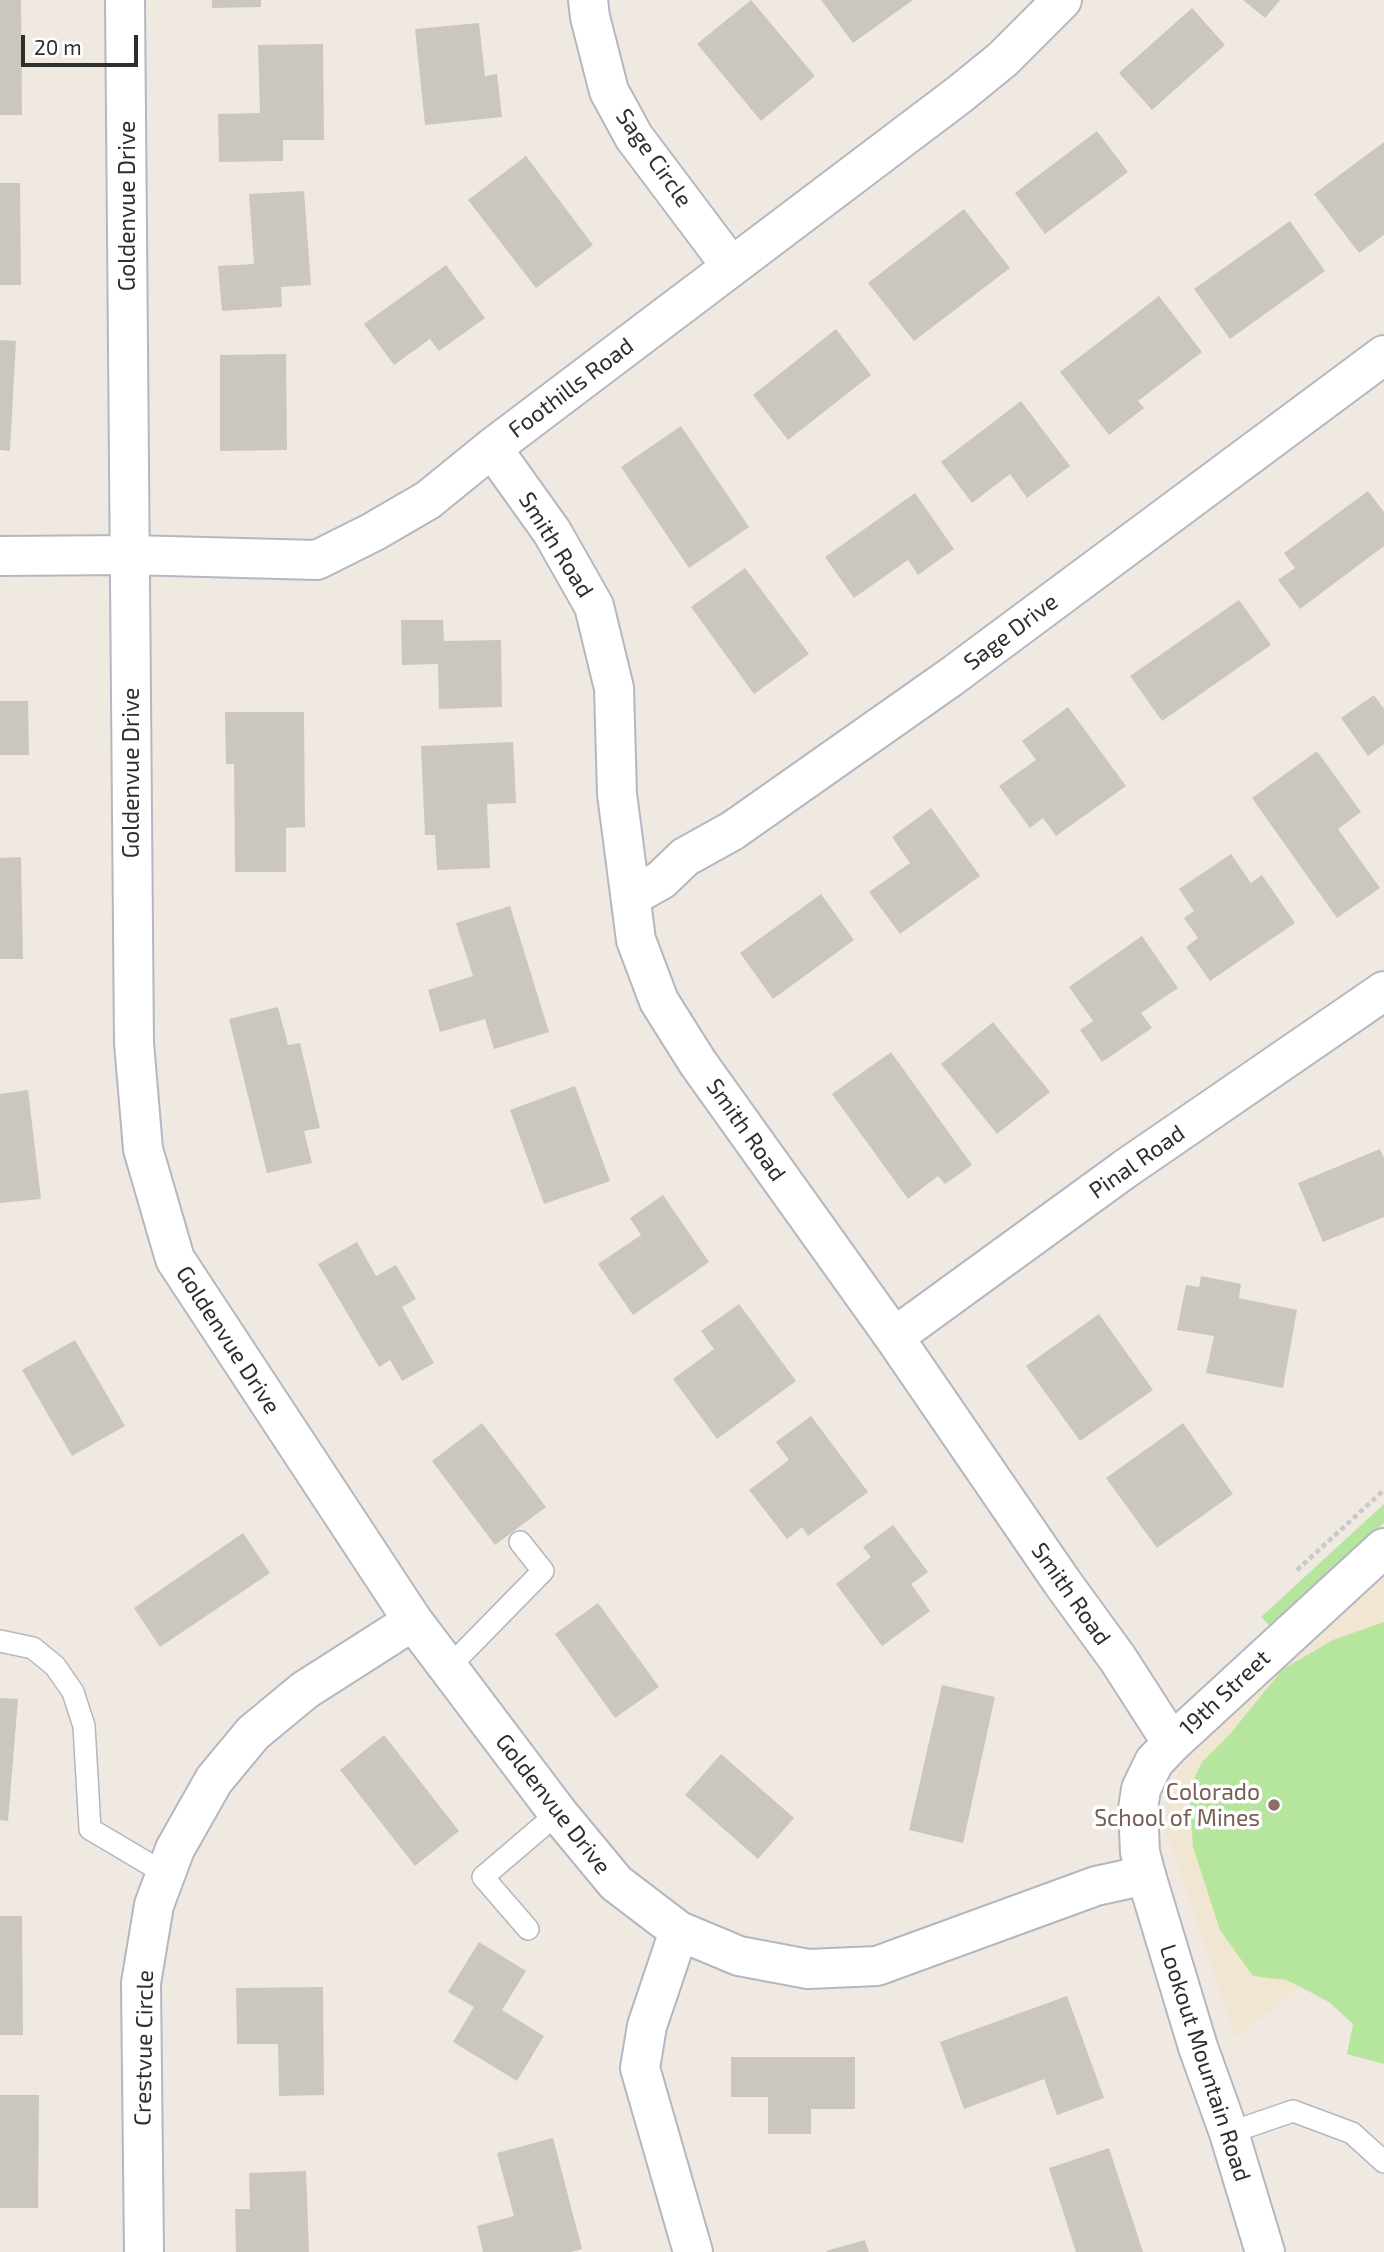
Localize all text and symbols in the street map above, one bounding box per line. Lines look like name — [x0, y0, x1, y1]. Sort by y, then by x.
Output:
scale bar — [24, 21, 142, 65]
text: 20 m — [34, 34, 82, 59]
street label: Sage Circle — [610, 103, 698, 213]
street label: Goldenvue Drive — [113, 121, 141, 291]
street label: Foothills Road — [503, 332, 639, 444]
street label: Smith Road — [513, 487, 599, 603]
street label: Sage Drive — [959, 588, 1063, 676]
street label: Goldenvue Drive — [117, 688, 145, 858]
street label: Smith Road — [701, 1073, 791, 1187]
street label: Pinal Road — [1084, 1119, 1190, 1205]
street label: Goldenvue Drive — [170, 1261, 286, 1419]
street label: Smith Road — [1026, 1537, 1116, 1651]
street label: 19th Street — [1174, 1644, 1276, 1742]
street label: Goldenvue Drive — [490, 1728, 616, 1880]
place label: Colorado School of Mines — [1094, 1778, 1260, 1832]
marker: Colorado School of Mines — [1266, 1797, 1282, 1813]
street label: Lookout Mountain Road — [1154, 1941, 1256, 2185]
street label: Crestvue Circle — [129, 1970, 159, 2126]

